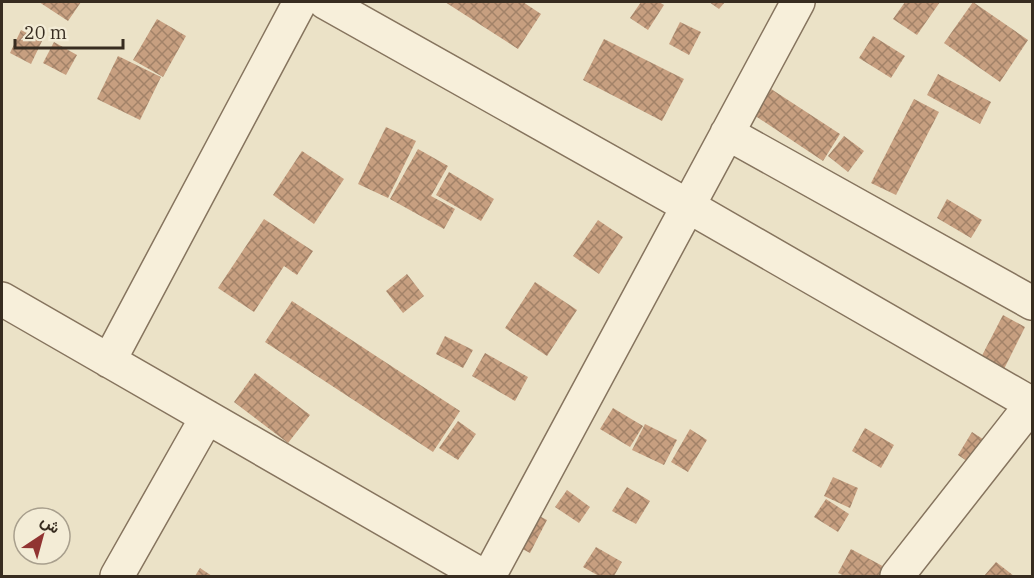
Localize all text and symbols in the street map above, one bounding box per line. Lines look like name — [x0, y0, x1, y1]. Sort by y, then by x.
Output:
scale bar — [15, 12, 123, 50]
text: 20 m — [24, 21, 67, 44]
north arrow — [12, 506, 72, 566]
text: ش — [37, 510, 64, 538]

